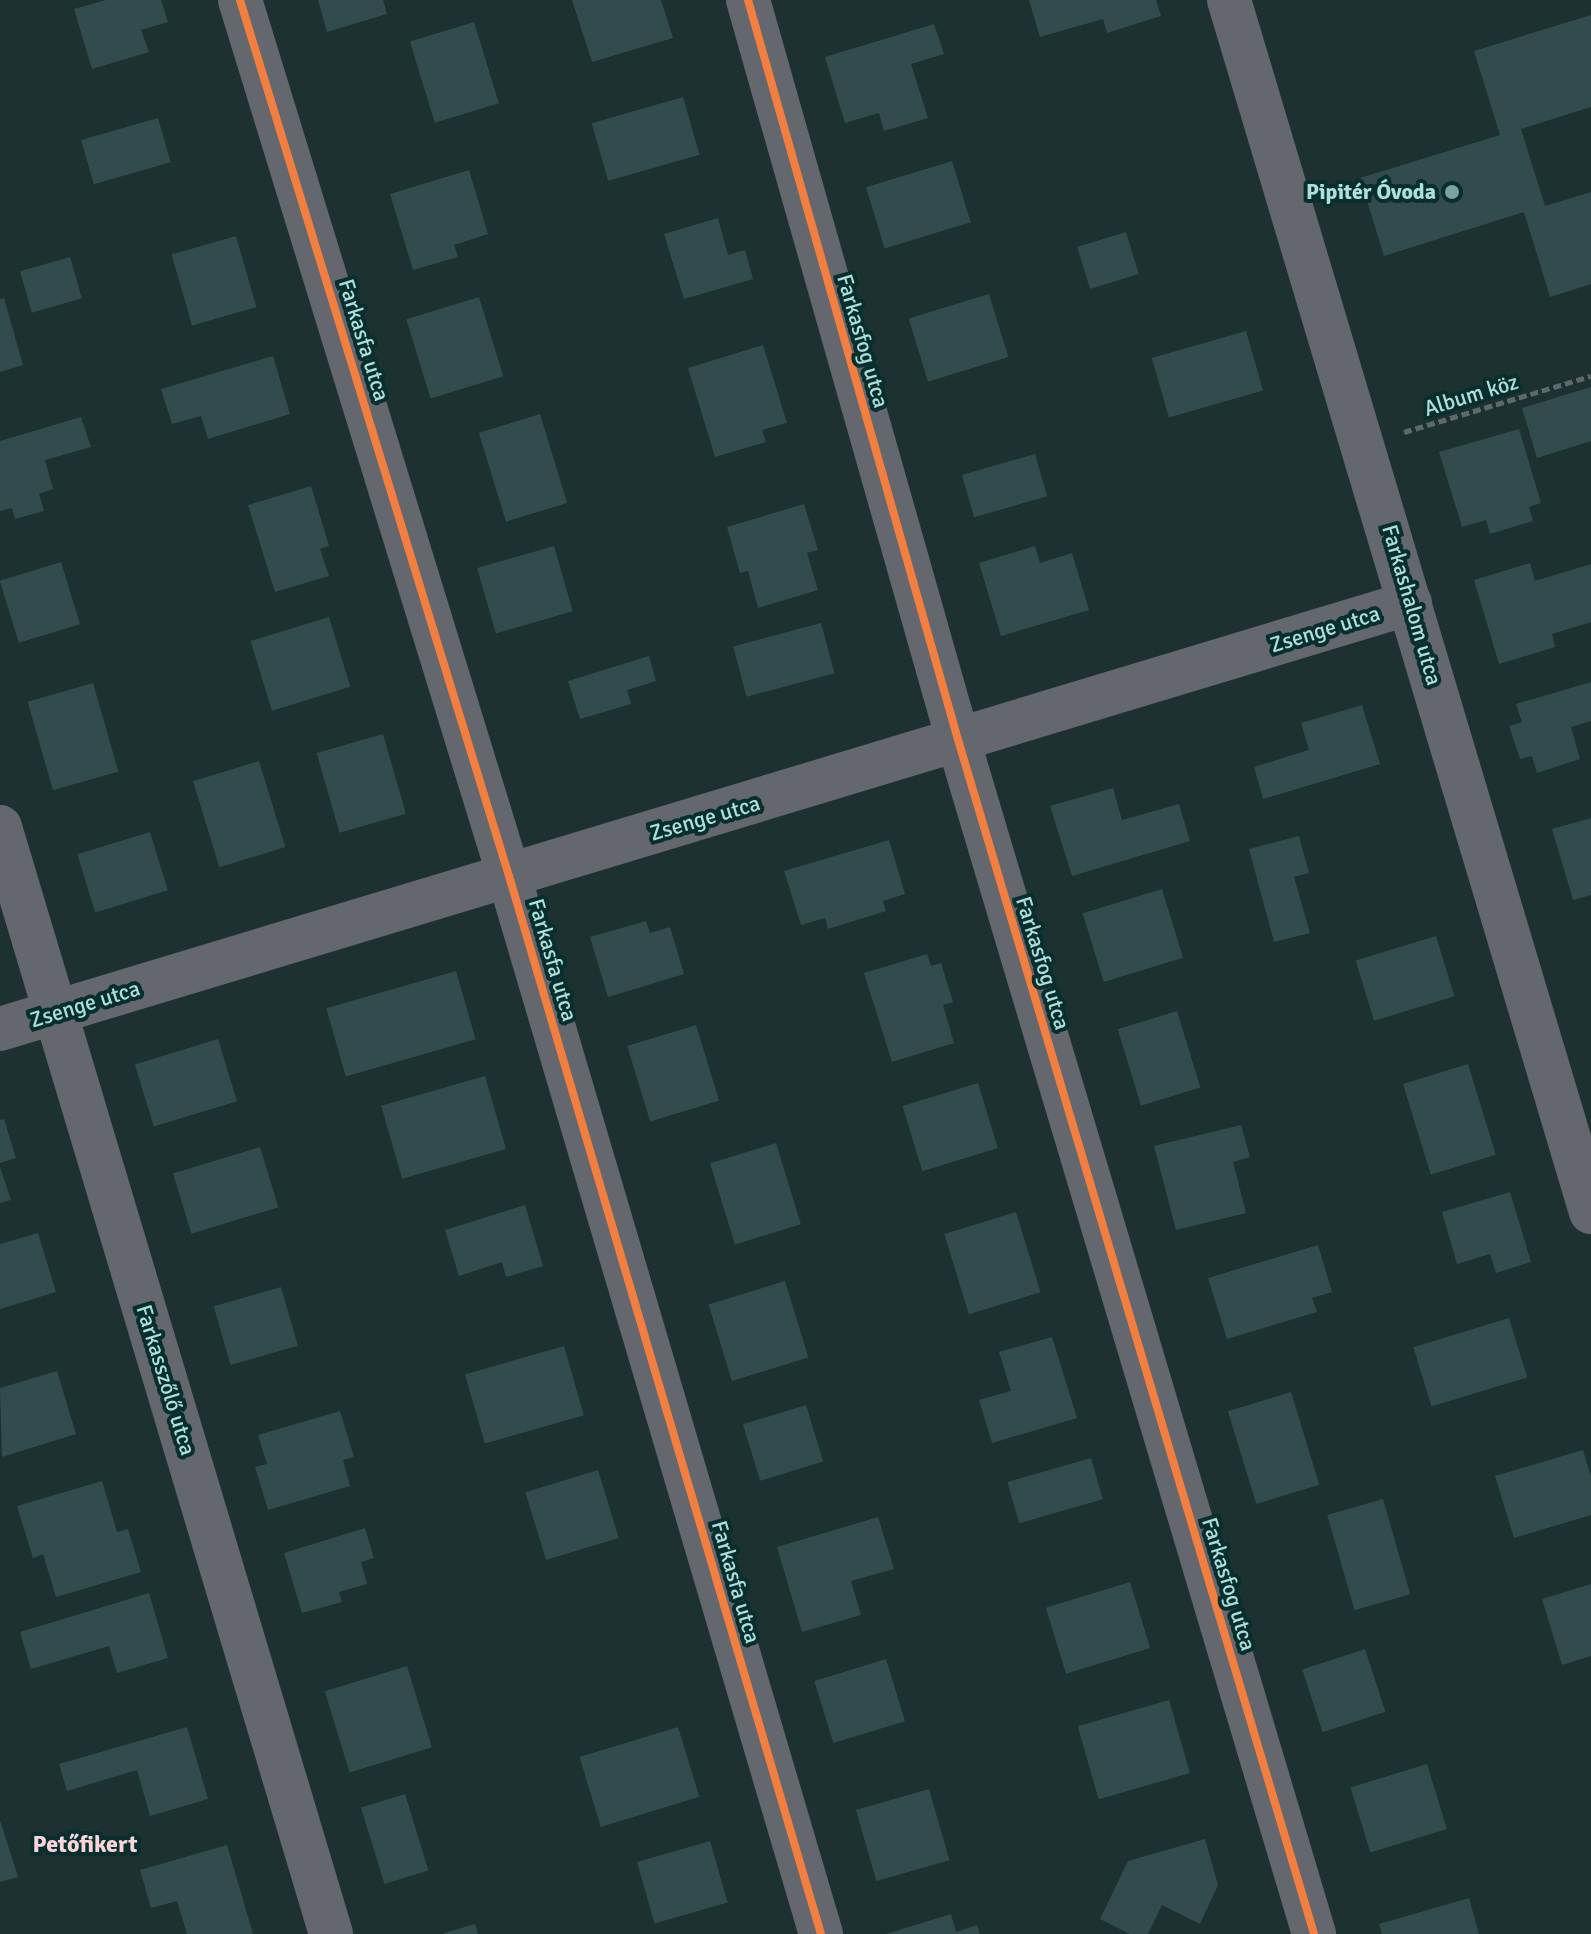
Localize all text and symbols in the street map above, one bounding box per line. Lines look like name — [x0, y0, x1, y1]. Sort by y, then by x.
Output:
place label: Pipitér Óvoda — [1306, 179, 1436, 205]
marker: Pipitér Óvoda — [1443, 183, 1461, 201]
street label: Farkasfog utca — [831, 271, 895, 411]
street label: Farkasfa utca — [333, 276, 395, 404]
street label: Album köz — [1421, 368, 1521, 422]
street label: Farkashalom utca — [1376, 522, 1448, 688]
street label: Zsenge utca — [1267, 600, 1383, 658]
street label: Zsenge utca — [647, 790, 763, 846]
street label: Farkasfog utca — [1010, 893, 1076, 1033]
street label: Farkasfa utca — [523, 896, 583, 1024]
street label: Zsenge utca — [27, 975, 143, 1033]
street label: Farkasszőlő utca — [131, 1302, 201, 1458]
street label: Farkasfog utca — [1196, 1514, 1262, 1654]
street label: Farkasfa utca — [706, 1518, 766, 1646]
district label: Petőfikert — [33, 1831, 137, 1859]

